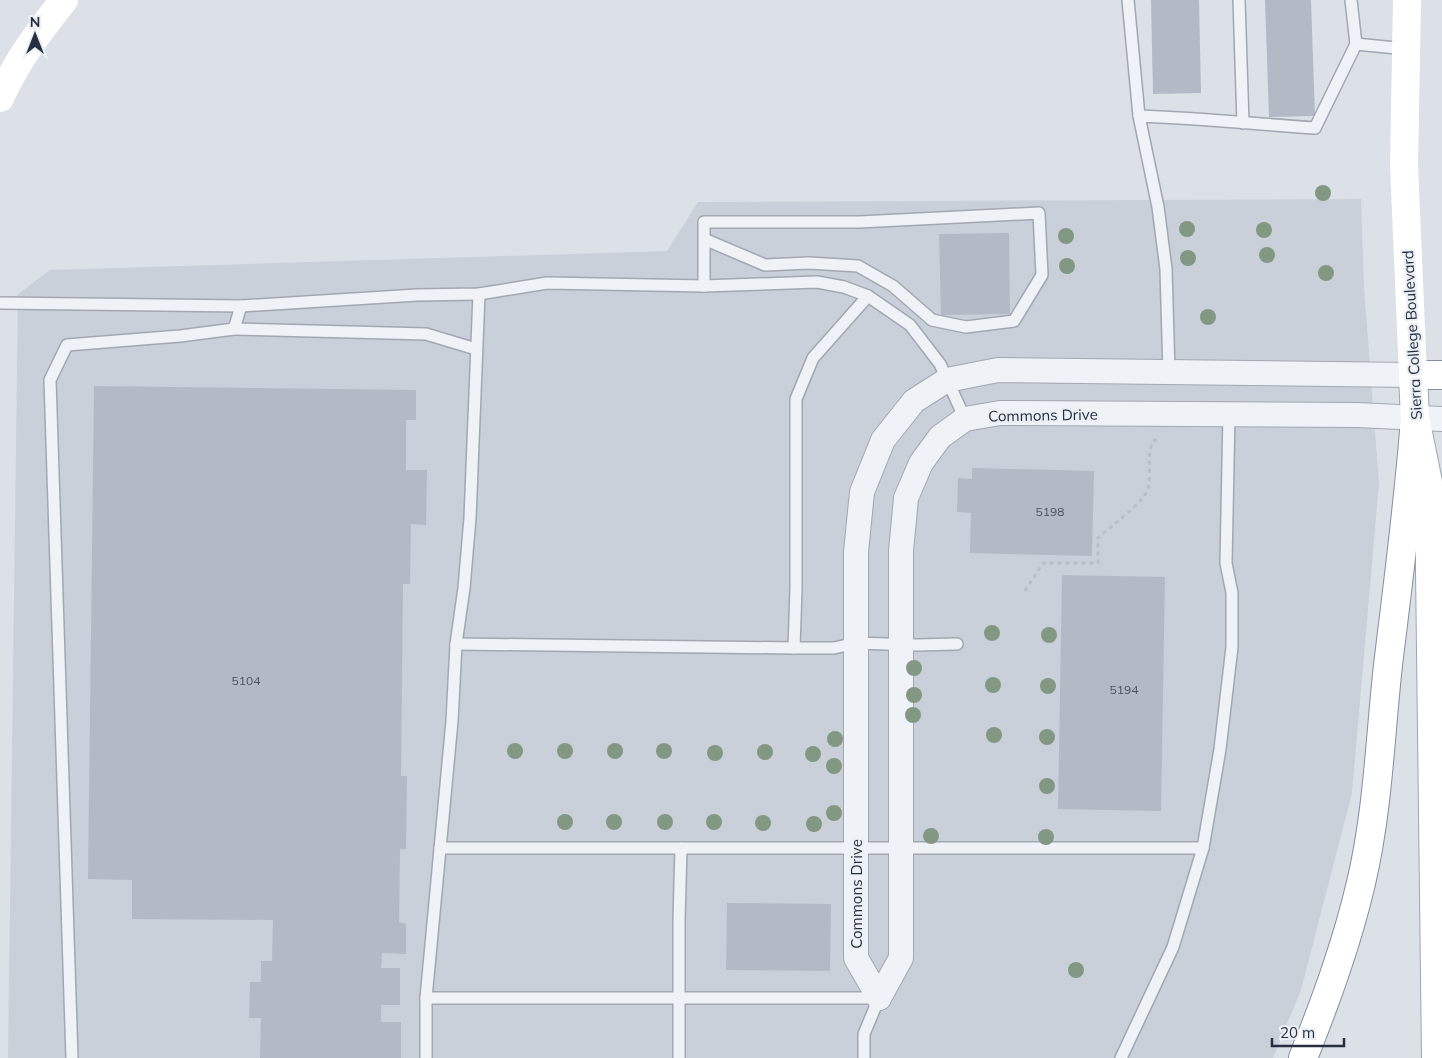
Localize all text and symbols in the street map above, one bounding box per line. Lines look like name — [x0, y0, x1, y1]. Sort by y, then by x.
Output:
north arrow — [10, 10, 60, 60]
text: N — [30, 13, 40, 31]
street label: Sierra College Boulevard — [1398, 250, 1426, 420]
street label: Commons Drive — [988, 405, 1098, 425]
house number: 5198 — [1036, 504, 1064, 519]
house number: 5104 — [232, 673, 260, 688]
house number: 5194 — [1110, 682, 1138, 697]
street label: Commons Drive — [847, 839, 866, 949]
scale bar — [1272, 1016, 1344, 1048]
text: 20 m — [1280, 1023, 1315, 1042]

